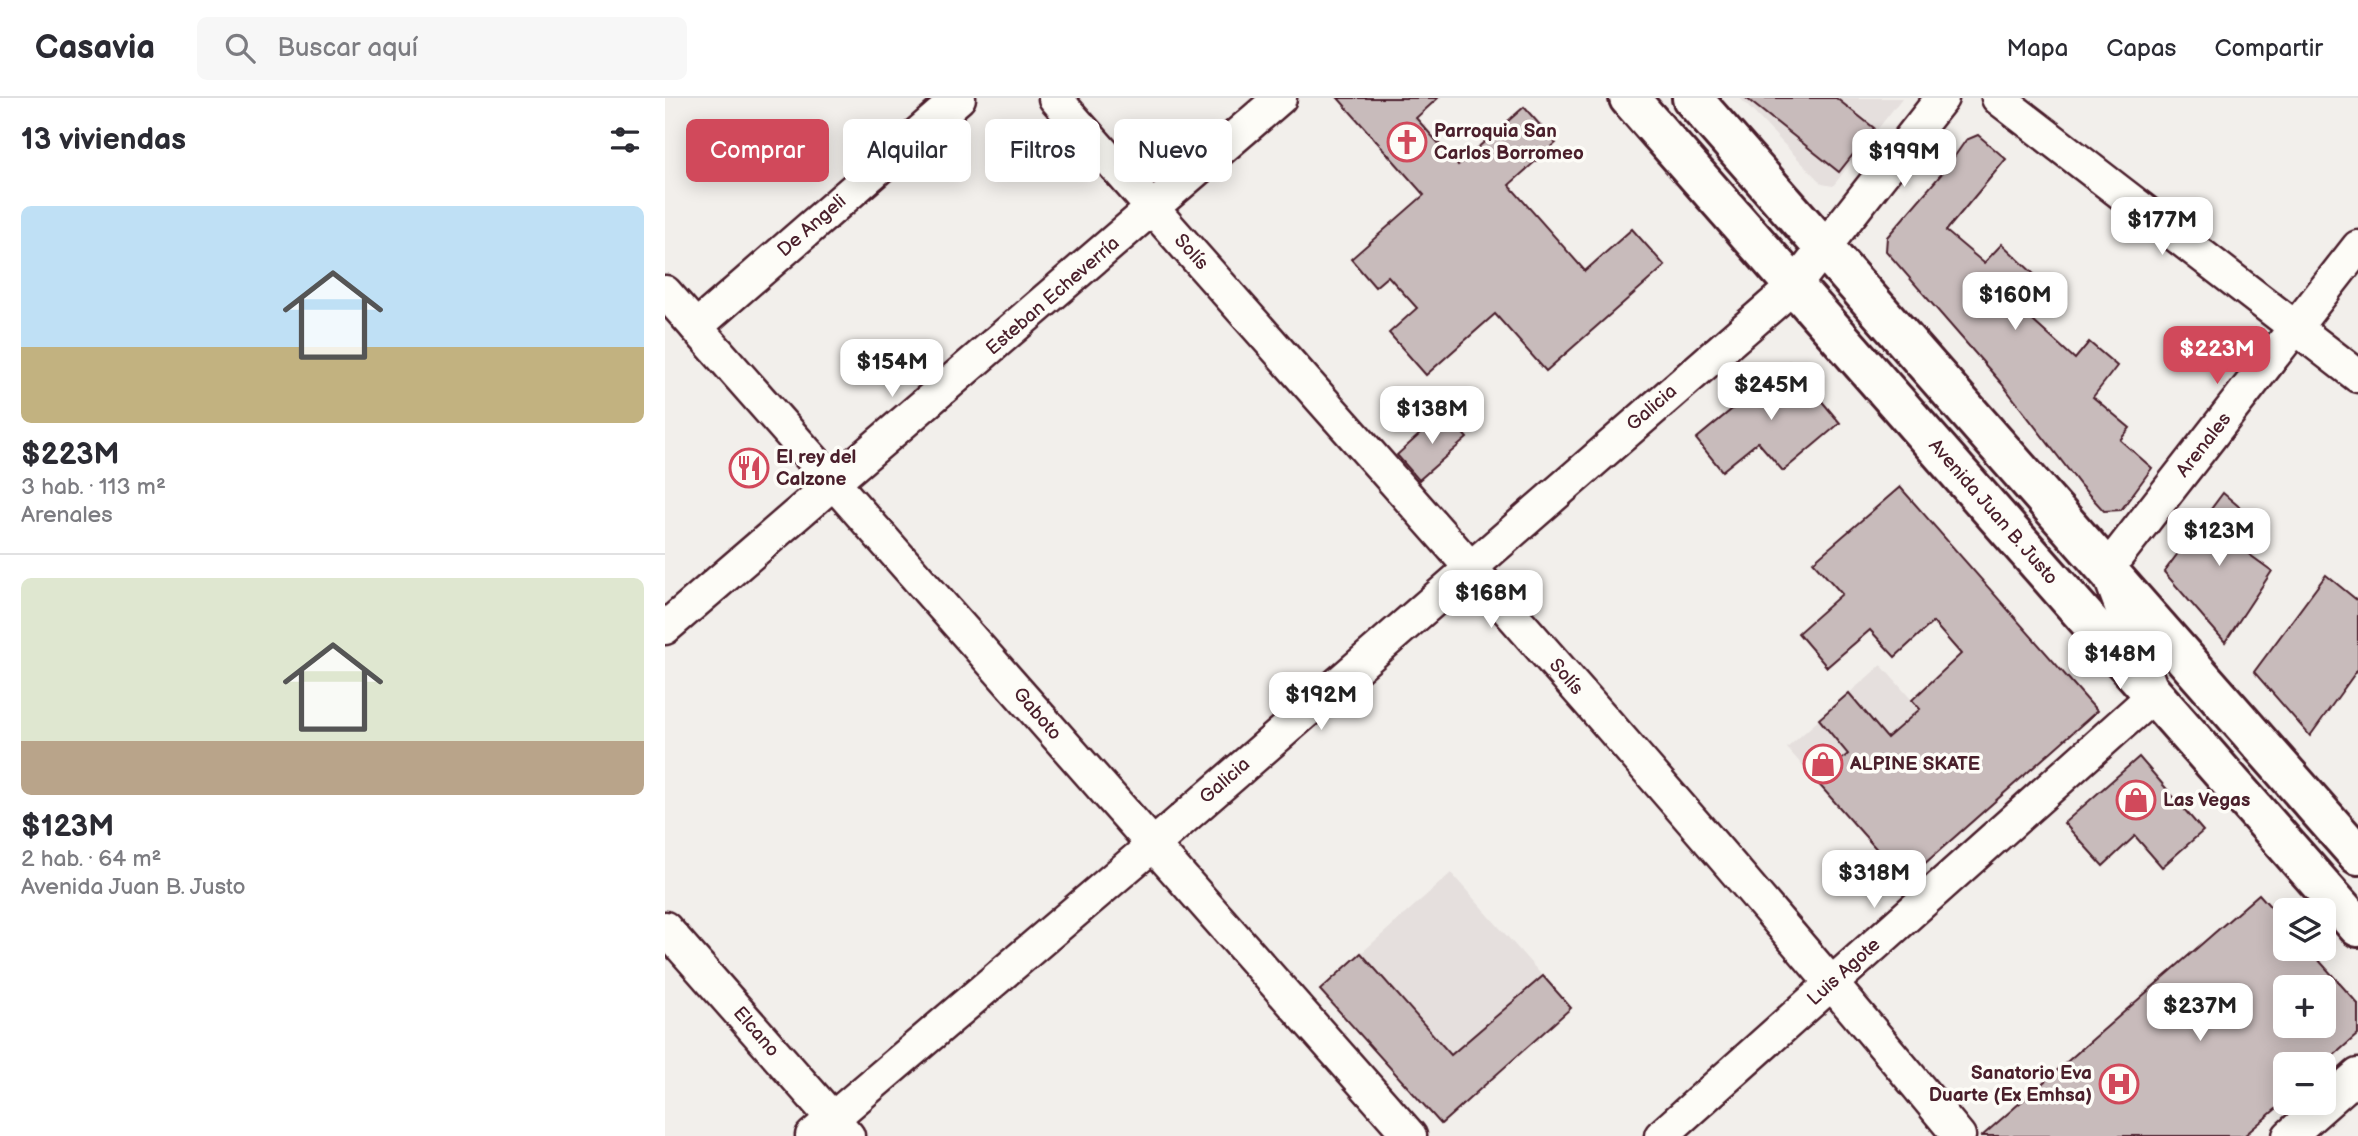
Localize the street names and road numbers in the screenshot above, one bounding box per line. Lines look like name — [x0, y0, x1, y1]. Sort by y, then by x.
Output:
street label: De Angeli — [773, 190, 851, 262]
street label: Solís — [1169, 229, 1213, 275]
street label: Esteban Echeverría — [982, 232, 1124, 360]
street label: Galicia — [1622, 380, 1682, 436]
street label: Arenales — [2172, 408, 2236, 482]
street label: Avenida Juan B. Justo — [1923, 434, 2063, 590]
street label: Solís — [1544, 654, 1588, 700]
street label: Gaboto — [1008, 683, 1066, 745]
street label: Galicia — [1195, 753, 1255, 809]
street label: Luis Agote — [1803, 933, 1885, 1011]
street label: Elcano — [728, 1002, 784, 1062]

